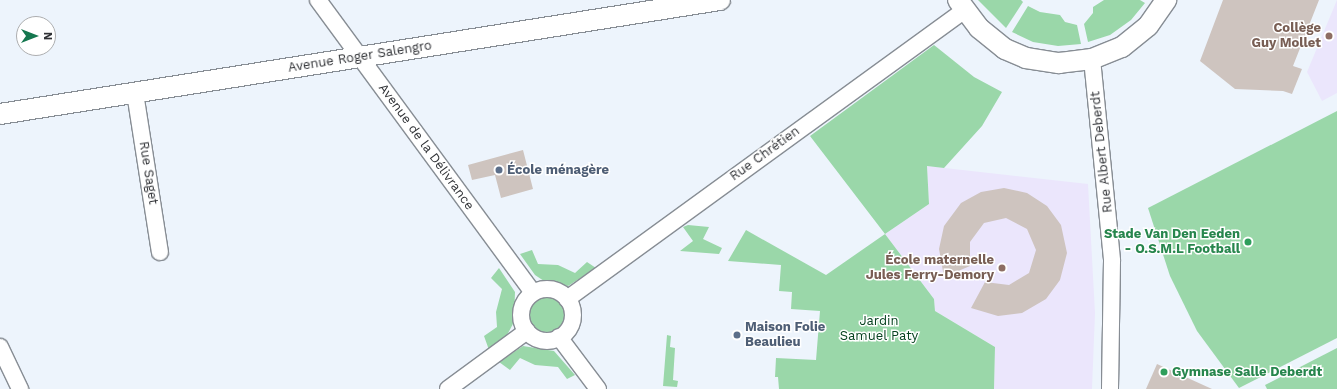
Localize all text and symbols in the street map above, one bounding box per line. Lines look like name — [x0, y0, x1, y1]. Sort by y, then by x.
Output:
north arrow — [16, 16, 56, 56]
place label: Collège Guy Mollet — [1251, 21, 1321, 52]
marker: Collège Guy Mollet — [1324, 31, 1334, 41]
text: N — [41, 32, 54, 40]
street label: Avenue Roger Salengro — [287, 38, 433, 76]
street label: Avenue de la Délivrance — [375, 81, 477, 213]
street label: Rue Albert Deberdt — [1088, 90, 1116, 214]
street label: Rue Chrétien — [727, 124, 803, 184]
street label: Rue Saget — [135, 140, 161, 206]
place label: École ménagère — [507, 162, 609, 178]
marker: École ménagère — [494, 165, 504, 175]
place label: Stade Van Den Eeden - O.S.M.L Football — [1104, 227, 1240, 258]
marker: Stade Van Den Eeden - O.S.M.L Football — [1243, 237, 1253, 247]
place label: École maternelle Jules Ferry-Demory — [866, 253, 994, 284]
marker: École maternelle Jules Ferry-Demory — [997, 263, 1007, 273]
park label: Jardin Samuel Paty — [839, 314, 919, 345]
place label: Maison Folie Beaulieu — [745, 320, 825, 351]
marker: Maison Folie Beaulieu — [732, 330, 742, 340]
place label: Gymnase Salle Deberdt — [1172, 364, 1322, 380]
marker: Gymnase Salle Deberdt — [1159, 367, 1169, 377]

